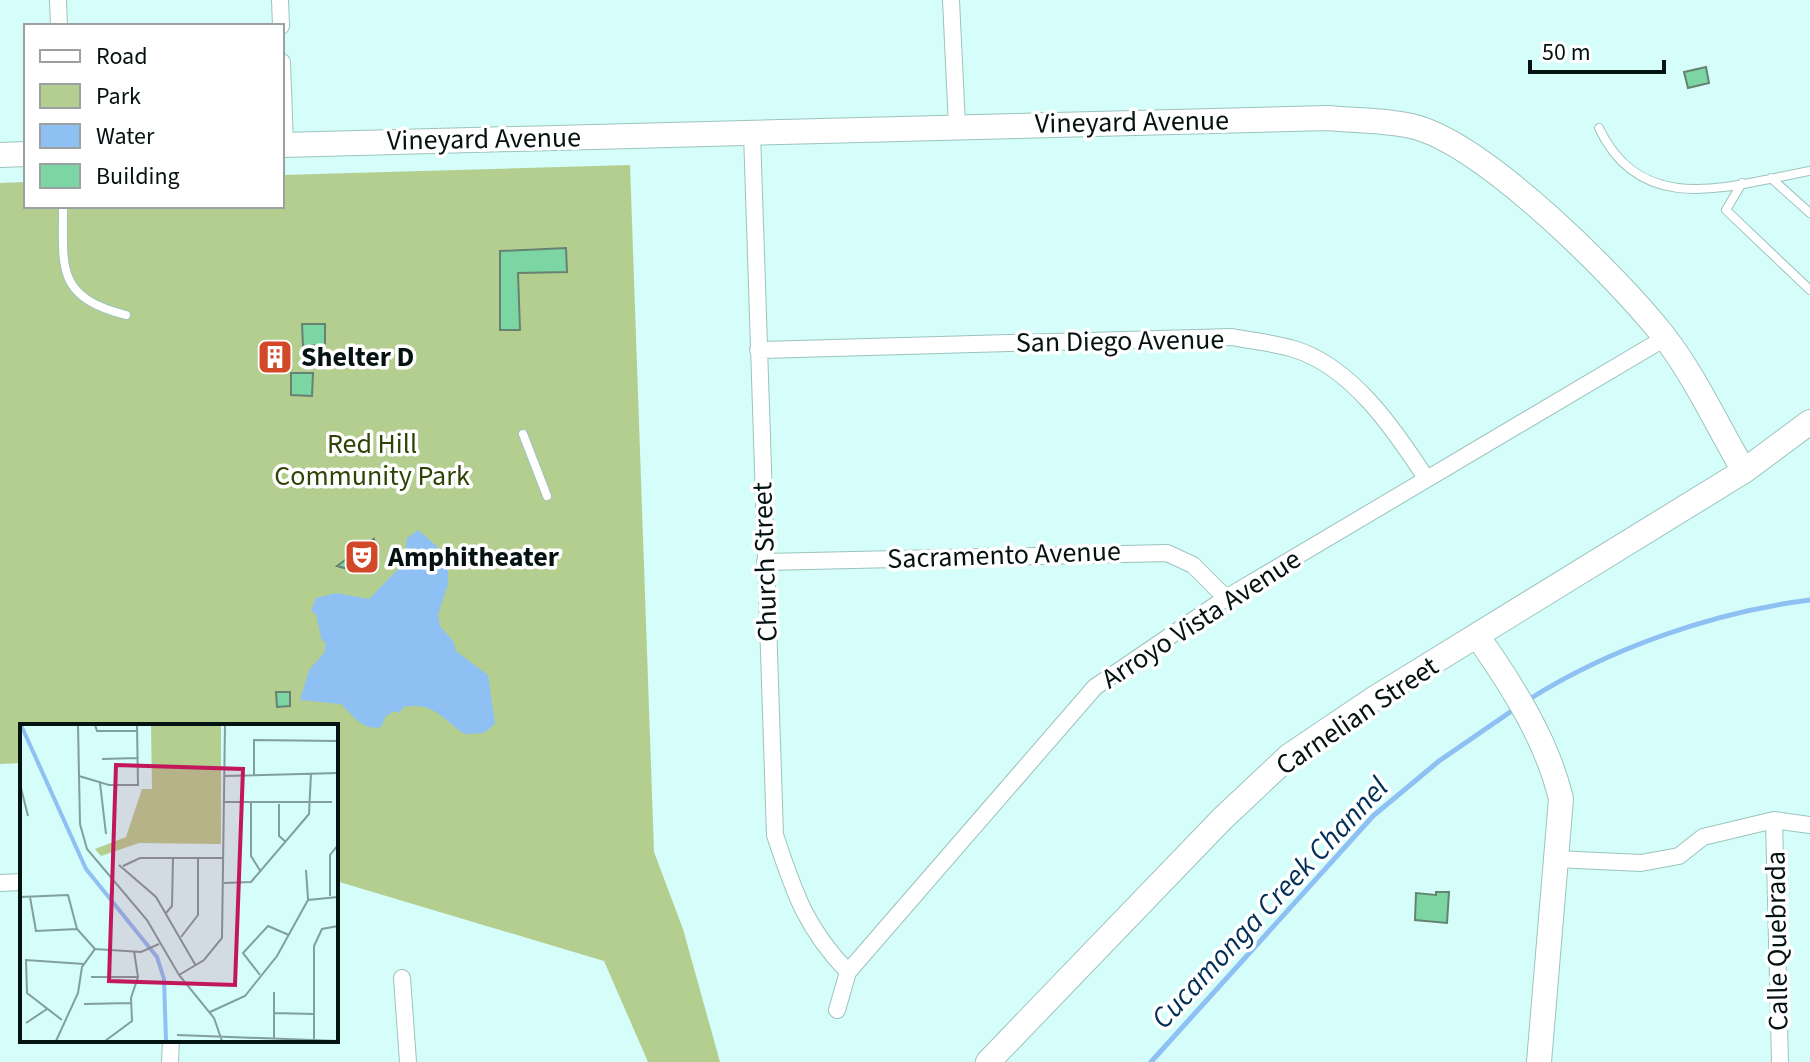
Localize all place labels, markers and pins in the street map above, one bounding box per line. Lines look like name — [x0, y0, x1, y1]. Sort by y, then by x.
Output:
place label: Shelter D — [301, 337, 414, 377]
building icon: Shelter D — [256, 338, 294, 376]
place label: Amphitheater — [387, 537, 560, 577]
theatre icon: Amphitheater — [343, 538, 381, 576]

